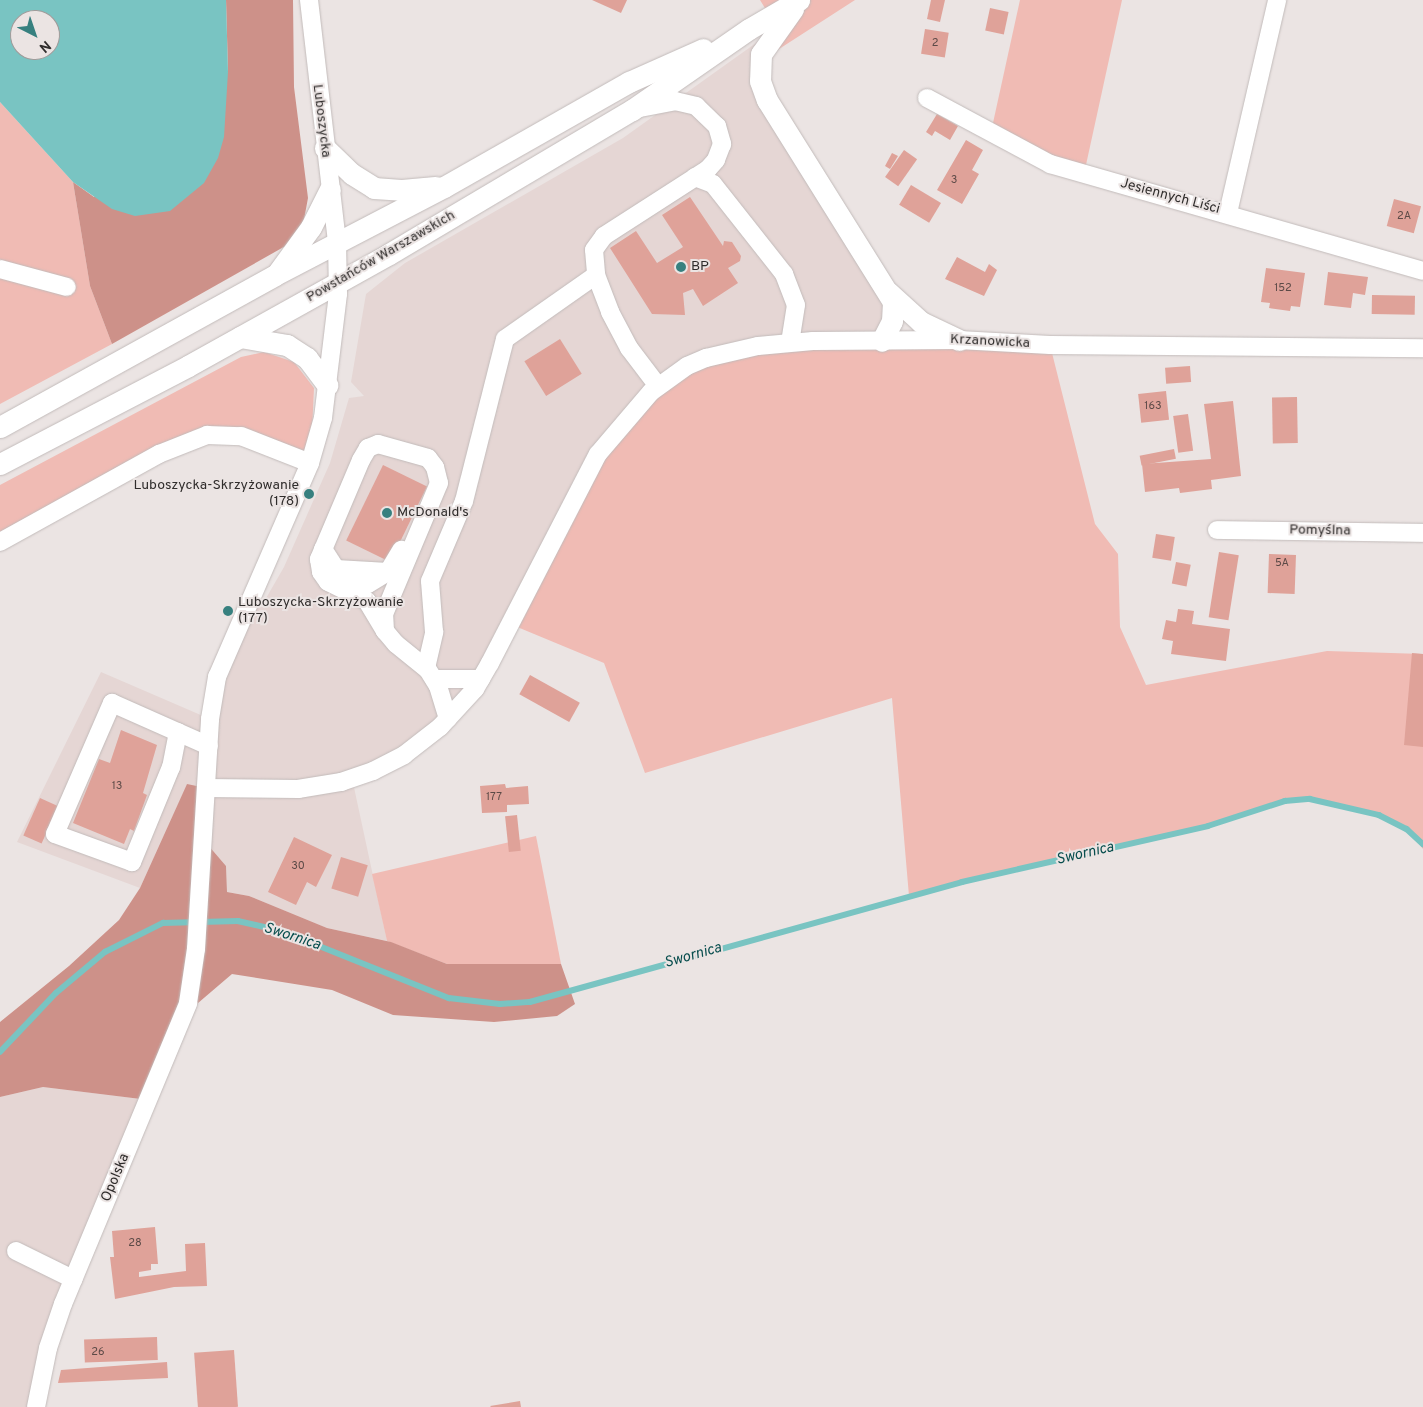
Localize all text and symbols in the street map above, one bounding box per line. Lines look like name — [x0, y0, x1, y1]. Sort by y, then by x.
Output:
north arrow — [10, 10, 60, 60]
text: N — [35, 36, 54, 56]
house number: 2 — [932, 36, 938, 50]
street label: Luboszycka — [308, 83, 334, 159]
house number: 3 — [951, 173, 957, 187]
street label: Jesiennych Liści — [1118, 176, 1222, 218]
street label: Powstańców Warszawskich — [304, 207, 458, 307]
house number: 2A — [1397, 209, 1411, 223]
place label: BP — [691, 259, 709, 275]
marker: BP — [675, 261, 687, 273]
house number: 152 — [1274, 281, 1292, 295]
street label: Krzanowicka — [950, 332, 1030, 352]
house number: 163 — [1144, 399, 1162, 413]
place label: Luboszycka-Skrzyżowanie (178) — [133, 478, 299, 511]
marker: Luboszycka-Skrzyżowanie (178) — [303, 488, 315, 500]
place label: McDonald's — [397, 505, 469, 521]
marker: McDonald's — [381, 507, 393, 519]
street label: Pomyślna — [1289, 522, 1351, 540]
house number: 5A — [1275, 556, 1289, 570]
place label: Luboszycka-Skrzyżowanie (177) — [238, 595, 404, 628]
marker: Luboszycka-Skrzyżowanie (177) — [222, 605, 234, 617]
house number: 13 — [112, 779, 122, 793]
house number: 177 — [486, 790, 502, 804]
water label: Swornica — [1054, 839, 1116, 869]
house number: 30 — [291, 859, 305, 873]
water label: Swornica — [261, 919, 323, 955]
water label: Swornica — [662, 939, 724, 973]
street label: Opolska — [98, 1151, 134, 1205]
house number: 28 — [128, 1236, 142, 1250]
house number: 26 — [91, 1345, 105, 1359]

